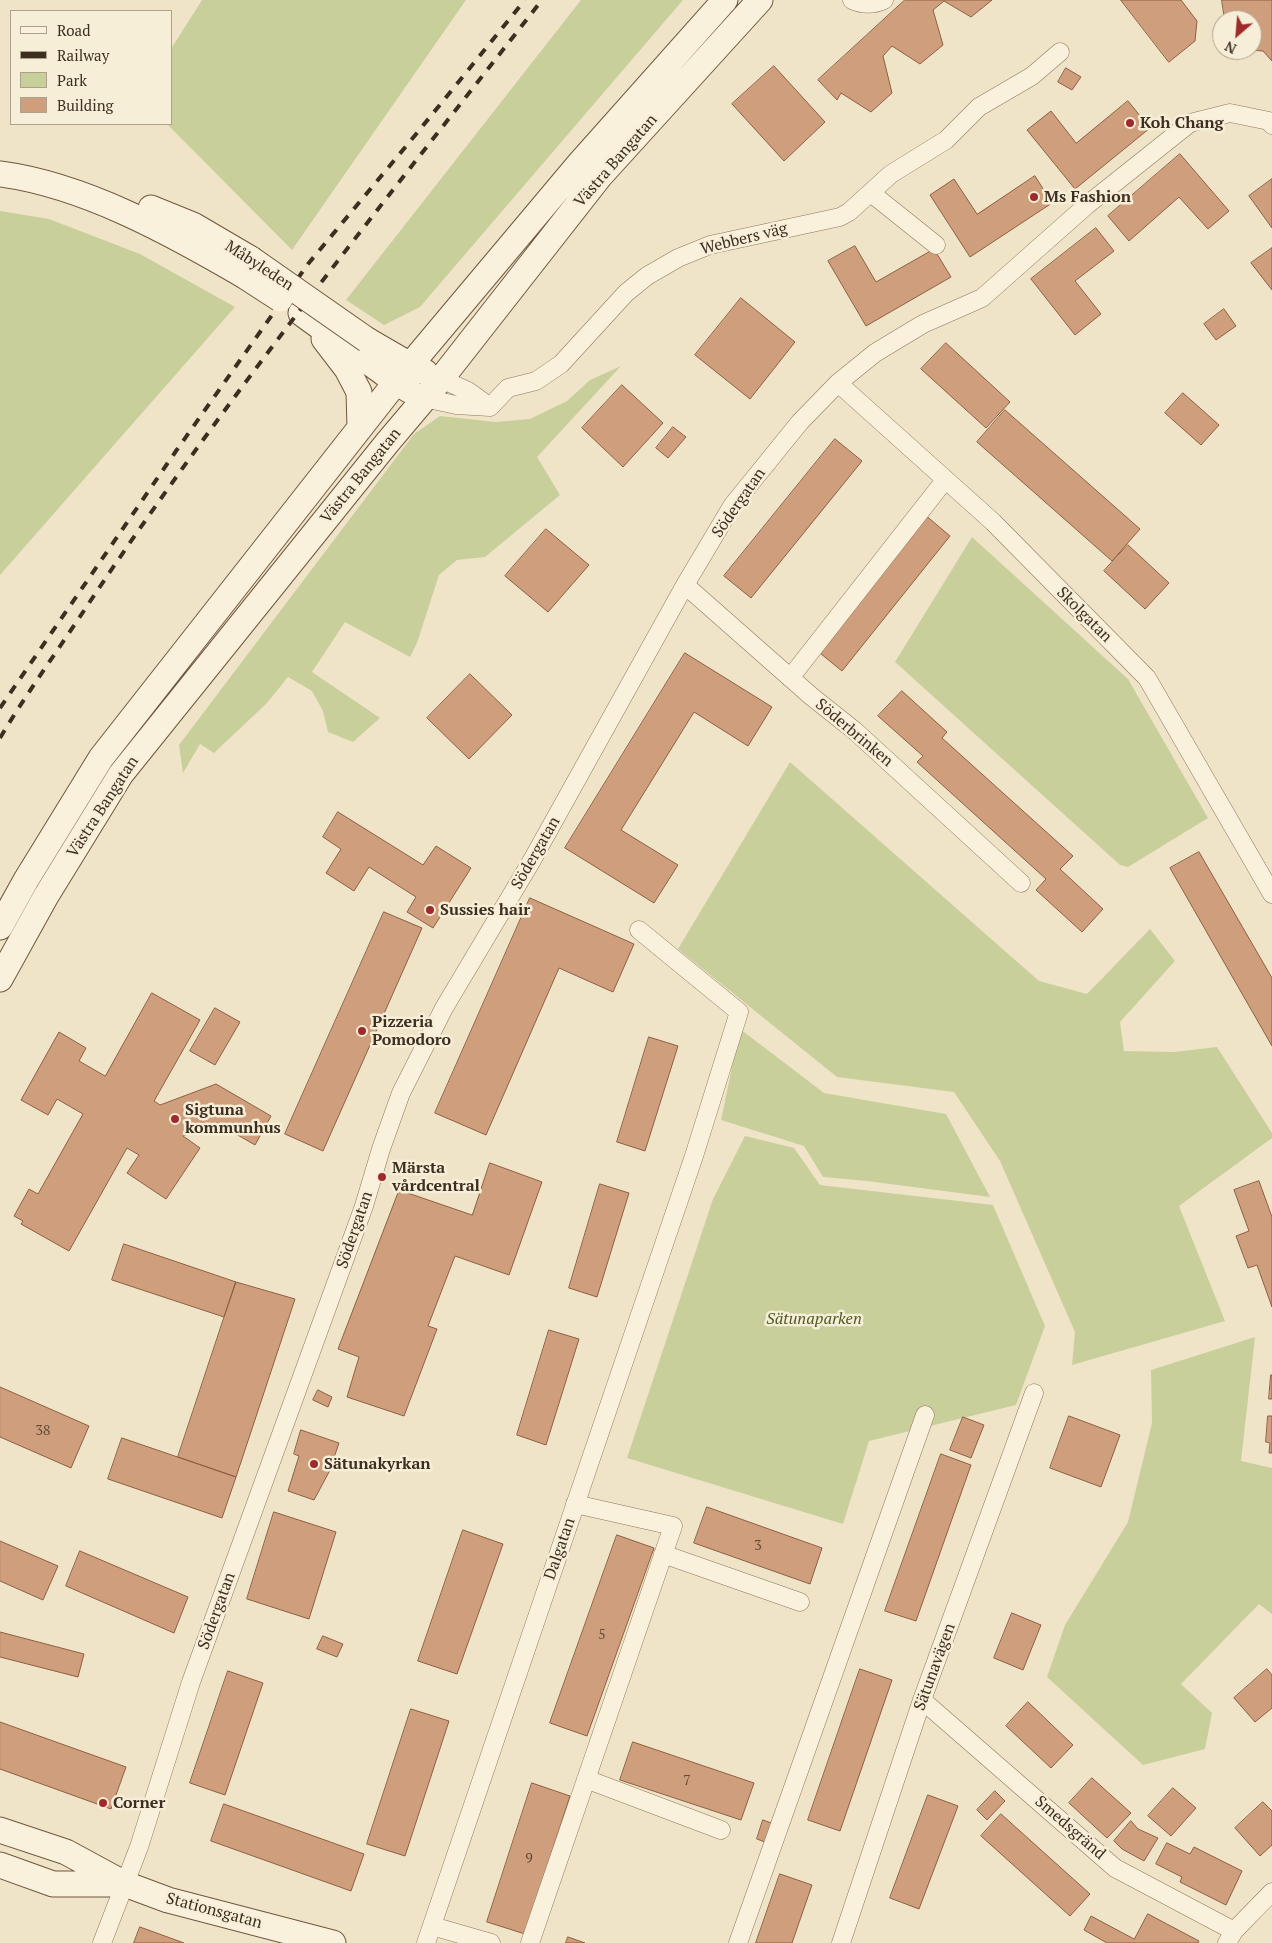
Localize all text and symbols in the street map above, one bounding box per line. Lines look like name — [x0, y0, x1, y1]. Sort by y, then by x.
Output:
legend — [10, 10, 172, 125]
north arrow — [1212, 10, 1262, 60]
text: Road — [57, 20, 90, 40]
text: N — [1221, 37, 1239, 59]
text: Railway — [57, 45, 109, 65]
text: Park — [57, 70, 87, 90]
text: Building — [57, 95, 114, 115]
street label: Västra Bangatan — [570, 111, 662, 211]
place label: Koh Chang — [1140, 113, 1224, 133]
marker: Koh Chang — [1124, 117, 1136, 129]
place label: Ms Fashion — [1044, 187, 1131, 207]
marker: Ms Fashion — [1028, 191, 1040, 203]
street label: Webbers väg — [698, 219, 790, 259]
street label: Måbyleden — [221, 237, 297, 295]
street label: Västra Bangatan — [317, 425, 405, 527]
street label: Södergatan — [708, 465, 770, 541]
street label: Skolgatan — [1052, 583, 1116, 647]
street label: Söderbrinken — [811, 695, 897, 771]
street label: Västra Bangatan — [63, 753, 143, 861]
street label: Södergatan — [508, 813, 564, 893]
place label: Sussies hair — [440, 900, 530, 920]
marker: Sussies hair — [424, 904, 436, 916]
place label: Pizzeria Pomodoro — [372, 1012, 451, 1050]
marker: Pizzeria Pomodoro — [356, 1025, 368, 1037]
place label: Sigtuna kommunhus — [185, 1100, 281, 1138]
marker: Sigtuna kommunhus — [169, 1113, 181, 1125]
place label: Märsta vårdcentral — [392, 1158, 480, 1196]
marker: Märsta vårdcentral — [376, 1171, 388, 1183]
street label: Södergatan — [333, 1189, 377, 1271]
park label: Sätunaparken — [766, 1309, 862, 1329]
house number: 38 — [36, 1423, 50, 1439]
place label: Sätunakyrkan — [324, 1454, 431, 1474]
marker: Sätunakyrkan — [308, 1458, 320, 1470]
street label: Dalgatan — [540, 1516, 580, 1582]
house number: 3 — [754, 1538, 762, 1554]
street label: Södergatan — [194, 1570, 240, 1652]
street label: Sätunavägen — [910, 1621, 960, 1713]
house number: 5 — [598, 1627, 606, 1643]
house number: 7 — [683, 1773, 691, 1789]
street label: Smedsgränd — [1031, 1792, 1109, 1864]
place label: Corner — [113, 1793, 165, 1813]
marker: Corner — [97, 1797, 109, 1809]
house number: 9 — [525, 1851, 533, 1867]
street label: Stationsgatan — [164, 1889, 264, 1933]

